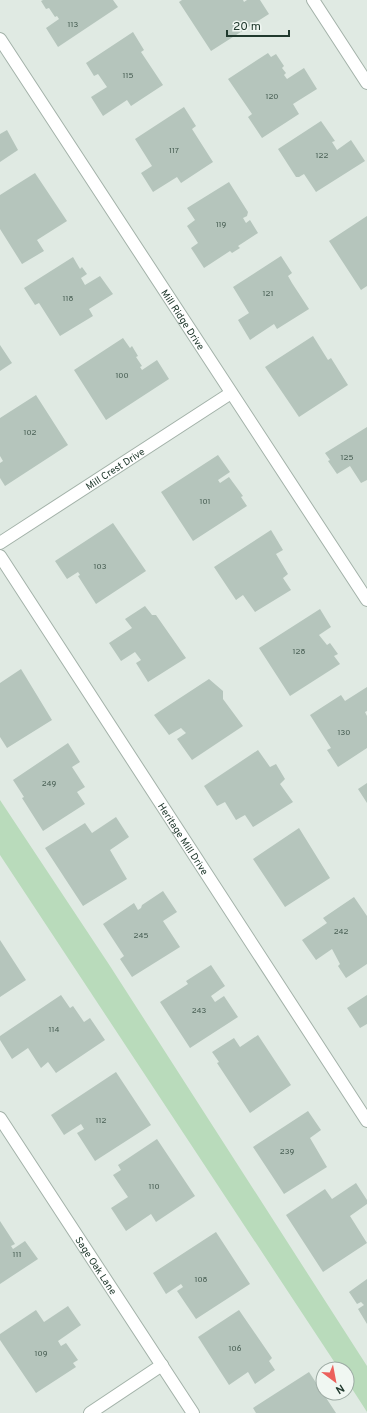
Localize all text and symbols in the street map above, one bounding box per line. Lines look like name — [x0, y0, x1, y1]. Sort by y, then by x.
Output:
scale bar — [227, 12, 289, 38]
text: 20 m — [233, 19, 261, 35]
house number: 113 — [68, 20, 79, 30]
house number: 115 — [123, 71, 133, 81]
house number: 120 — [265, 92, 279, 102]
house number: 117 — [169, 146, 179, 156]
house number: 122 — [316, 151, 328, 161]
house number: 119 — [216, 220, 227, 230]
street label: Mill Ridge Drive — [158, 287, 207, 353]
house number: 121 — [263, 289, 273, 299]
house number: 118 — [63, 294, 74, 304]
house number: 100 — [115, 371, 129, 381]
house number: 102 — [23, 428, 37, 438]
street label: Mill Crest Drive — [84, 446, 148, 494]
house number: 125 — [341, 453, 353, 463]
house number: 101 — [199, 497, 211, 507]
house number: 103 — [94, 562, 107, 572]
house number: 128 — [293, 647, 305, 657]
house number: 130 — [338, 728, 350, 738]
house number: 249 — [42, 779, 56, 789]
street label: Heritage Mill Drive — [154, 801, 210, 878]
house number: 242 — [334, 927, 348, 937]
house number: 245 — [134, 931, 148, 941]
house number: 243 — [192, 1006, 206, 1016]
house number: 114 — [49, 1025, 59, 1035]
house number: 112 — [96, 1116, 107, 1126]
house number: 239 — [280, 1147, 294, 1157]
house number: 110 — [148, 1182, 160, 1192]
street label: Sage Oak Lane — [71, 1235, 119, 1298]
house number: 111 — [13, 1250, 21, 1260]
house number: 108 — [194, 1275, 208, 1285]
house number: 106 — [229, 1344, 242, 1354]
house number: 109 — [35, 1349, 48, 1359]
north arrow — [315, 1361, 355, 1401]
text: N — [333, 1381, 347, 1397]

